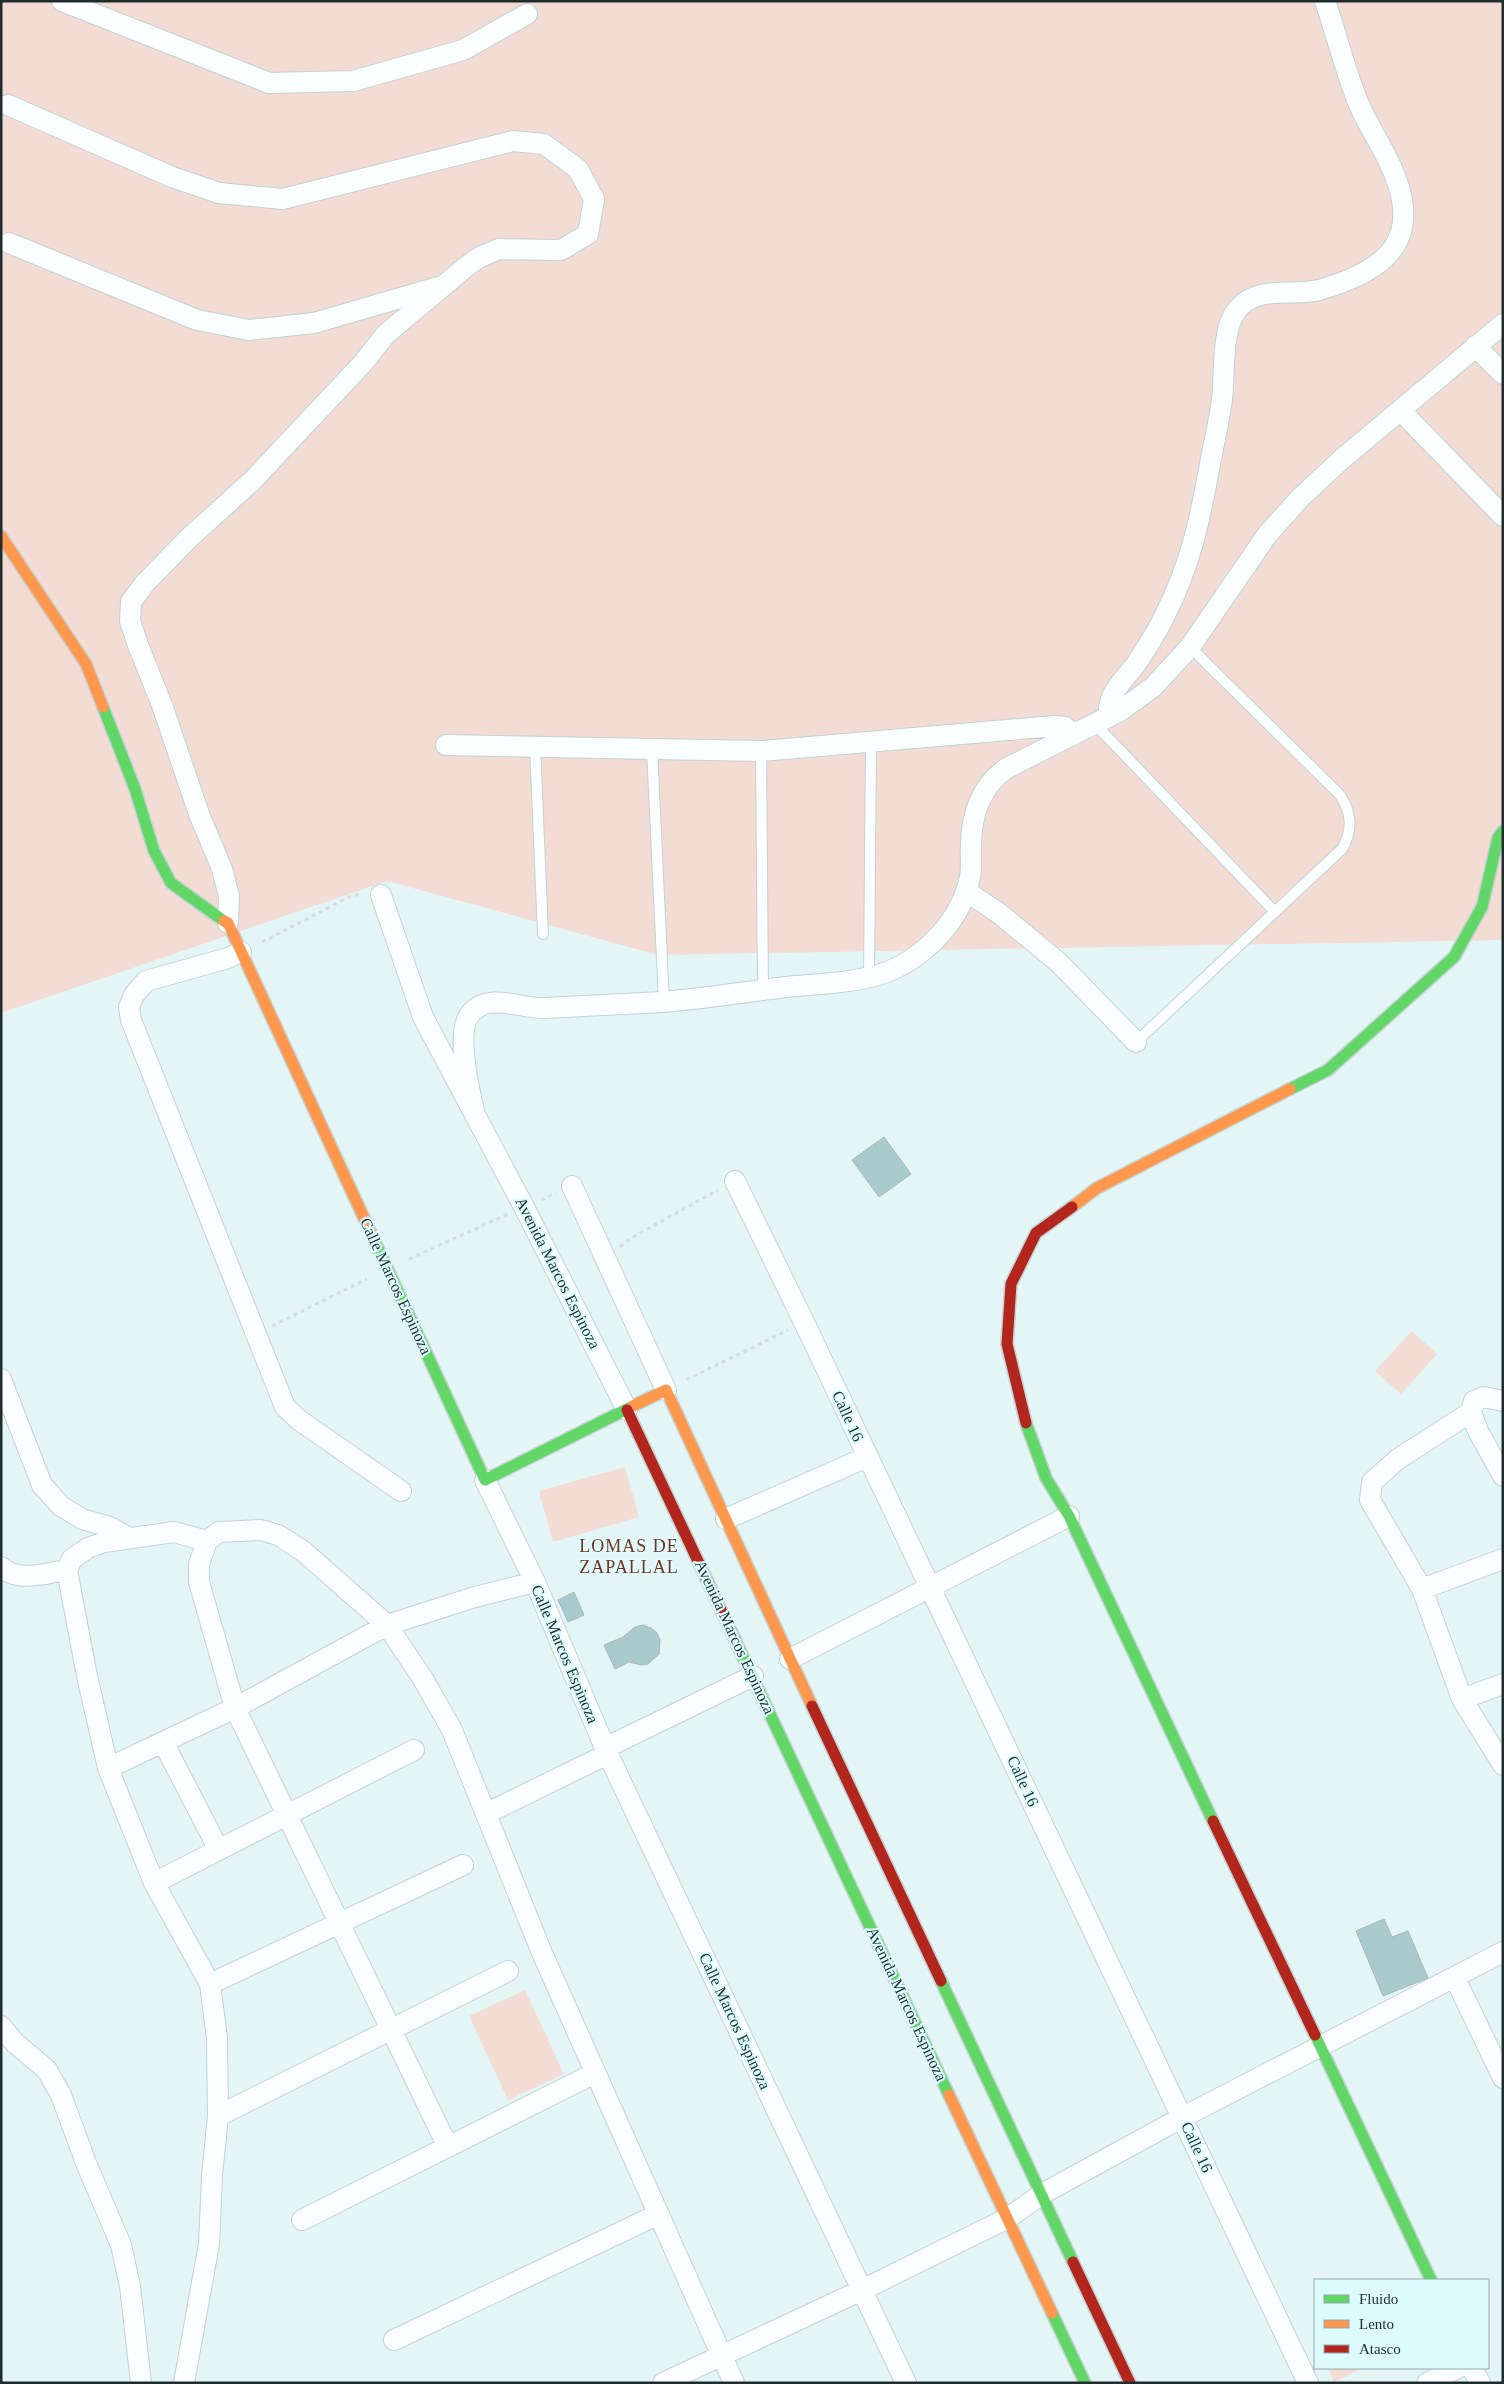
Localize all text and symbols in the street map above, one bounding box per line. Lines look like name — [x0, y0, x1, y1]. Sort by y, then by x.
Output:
street label: Avenida Marcos Espinoza — [511, 1194, 604, 1352]
street label: Calle Marcos Espinoza — [356, 1215, 435, 1357]
street label: Calle 16 — [829, 1388, 867, 1444]
district label: LOMAS DE ZAPALLAL — [579, 1536, 679, 1577]
street label: Avenida Marcos Espinoza — [691, 1557, 778, 1717]
street label: Calle Marcos Espinoza — [527, 1582, 602, 1726]
street label: Calle 16 — [1004, 1753, 1042, 1809]
street label: Avenida Marcos Espinoza — [863, 1924, 950, 2084]
street label: Calle Marcos Espinoza — [695, 1950, 774, 2092]
street label: Calle 16 — [1178, 2119, 1216, 2175]
legend — [1314, 2279, 1489, 2369]
text: Fluido — [1359, 2291, 1398, 2307]
text: Lento — [1359, 2316, 1394, 2332]
text: Atasco — [1359, 2341, 1401, 2357]

